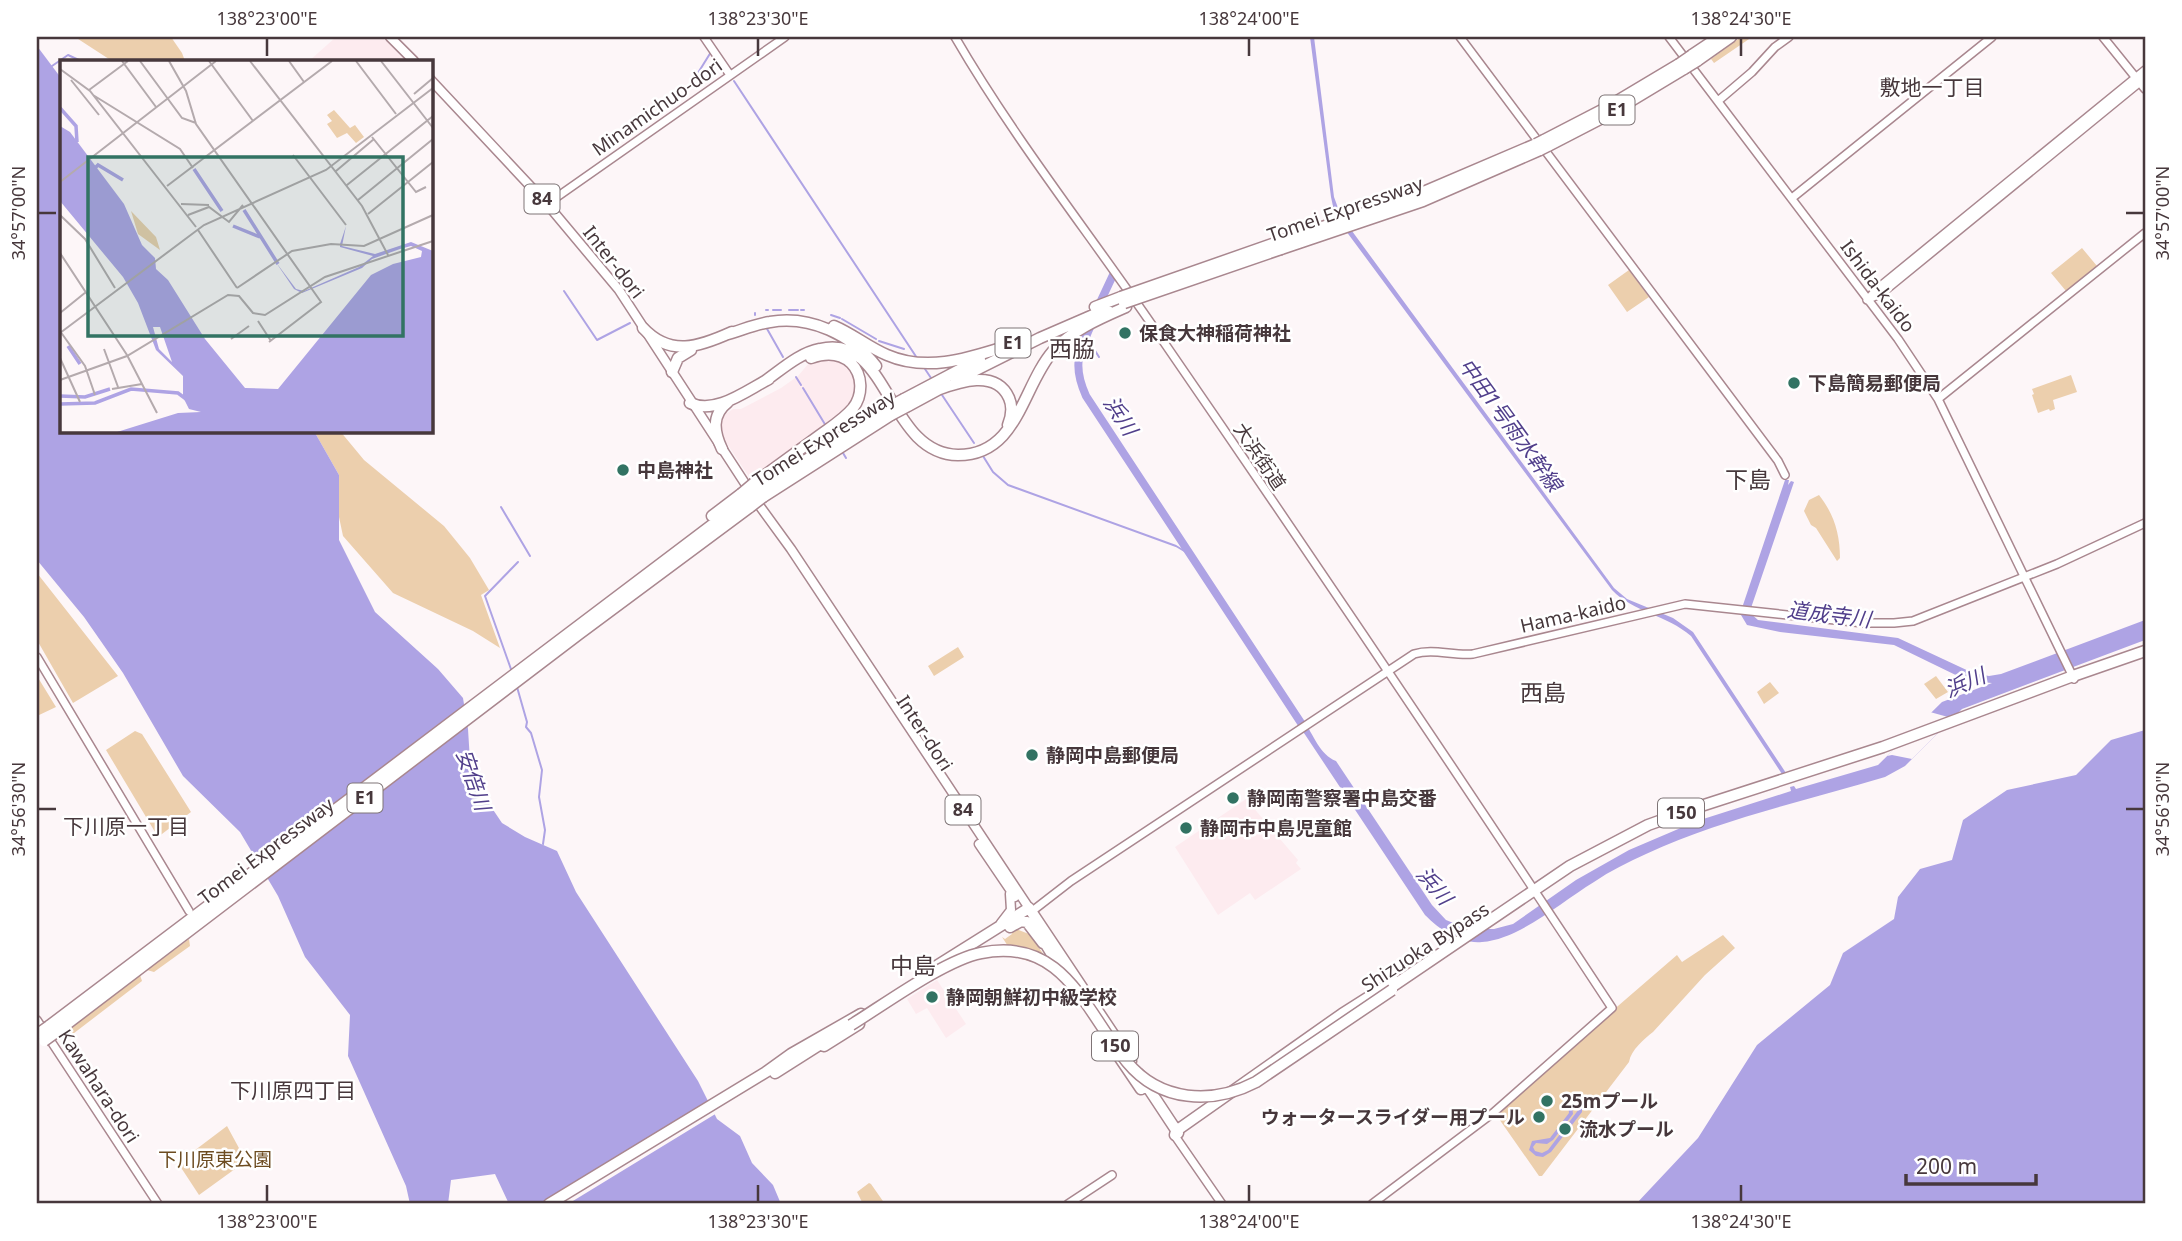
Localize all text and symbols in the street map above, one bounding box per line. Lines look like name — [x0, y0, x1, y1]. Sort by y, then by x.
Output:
text: 138°23'00"E — [216, 6, 318, 30]
text: 138°23'30"E — [707, 6, 809, 30]
text: 138°24'00"E — [1198, 6, 1300, 30]
text: 138°24'30"E — [1690, 6, 1792, 30]
street label: Minamichuo-dori — [587, 52, 727, 162]
inset map — [60, 60, 432, 432]
district label: 敷地一丁目 — [1880, 73, 1985, 101]
road number: E1 — [1600, 96, 1634, 124]
text: 34°57'00"N — [6, 166, 30, 260]
text: 34°57'00"N — [2150, 166, 2174, 260]
street label: Tomei Expressway — [1264, 170, 1427, 248]
road number: 84 — [524, 184, 560, 214]
street label: Inter-dori — [577, 220, 651, 304]
street label: Ishida-kaido — [1835, 234, 1921, 338]
place label: 保食大神稲荷神社 — [1139, 320, 1291, 346]
marker: 保食大神稲荷神社 — [1117, 325, 1133, 341]
road number: E1 — [996, 328, 1030, 358]
district label: 西脇 — [1049, 332, 1095, 364]
water label: 中田1号雨水幹線 — [1453, 352, 1570, 499]
place label: 下島簡易郵便局 — [1808, 370, 1941, 396]
marker: 下島簡易郵便局 — [1786, 375, 1802, 391]
street label: Tomei Expressway — [748, 384, 900, 492]
water label: 浜川 — [1098, 390, 1145, 442]
street label: 大浜街道 — [1228, 417, 1292, 495]
place label: 中島神社 — [637, 457, 713, 483]
marker: 中島神社 — [615, 462, 631, 478]
district label: 下島 — [1725, 463, 1771, 495]
street label: Hama-kaido — [1517, 589, 1629, 639]
water label: 道成寺川 — [1786, 595, 1874, 633]
water label: 浜川 — [1940, 660, 1991, 703]
district label: 西島 — [1520, 676, 1566, 708]
street label: Inter-dori — [891, 690, 959, 776]
place label: 静岡中島郵便局 — [1046, 742, 1179, 768]
water label: 安倍川 — [450, 745, 498, 816]
marker: 静岡中島郵便局 — [1024, 747, 1040, 763]
text: 34°56'30"N — [6, 762, 30, 856]
text: 34°56'30"N — [2150, 762, 2174, 856]
road number: E1 — [348, 784, 382, 812]
place label: 静岡南警察署中島交番 — [1247, 785, 1437, 811]
marker: 静岡南警察署中島交番 — [1225, 790, 1241, 806]
street label: Tomei Expressway — [193, 791, 339, 910]
road number: 84 — [946, 796, 981, 824]
road number: 150 — [1658, 798, 1704, 828]
district label: 下川原一丁目 — [63, 812, 189, 840]
place label: 静岡市中島児童館 — [1200, 815, 1352, 841]
marker: 静岡市中島児童館 — [1178, 820, 1194, 836]
water label: 浜川 — [1411, 860, 1460, 912]
street label: Shizuoka Bypass — [1356, 896, 1494, 998]
district label: 中島 — [890, 949, 936, 981]
place label: 静岡朝鮮初中級学校 — [946, 984, 1117, 1010]
marker: 静岡朝鮮初中級学校 — [924, 989, 940, 1005]
street label: Kawahara-dori — [53, 1024, 145, 1148]
road number: 150 — [1092, 1031, 1138, 1060]
district label: 下川原四丁目 — [230, 1076, 356, 1104]
place label: 25mプール — [1561, 1088, 1658, 1114]
marker: 25mプール — [1539, 1093, 1555, 1109]
place label: ウォータースライダー用プール — [1261, 1104, 1525, 1130]
marker: ウォータースライダー用プール — [1531, 1109, 1547, 1125]
place label: 流水プール — [1579, 1116, 1674, 1142]
marker: 流水プール — [1557, 1121, 1573, 1137]
scale bar — [1906, 1143, 2035, 1187]
park label: 下川原東公園 — [158, 1146, 272, 1172]
text: 200 m — [1916, 1152, 1977, 1180]
text: 138°23'00"E — [216, 1209, 318, 1233]
text: 138°23'30"E — [707, 1209, 809, 1233]
text: 138°24'00"E — [1198, 1209, 1300, 1233]
text: 138°24'30"E — [1690, 1209, 1792, 1233]

